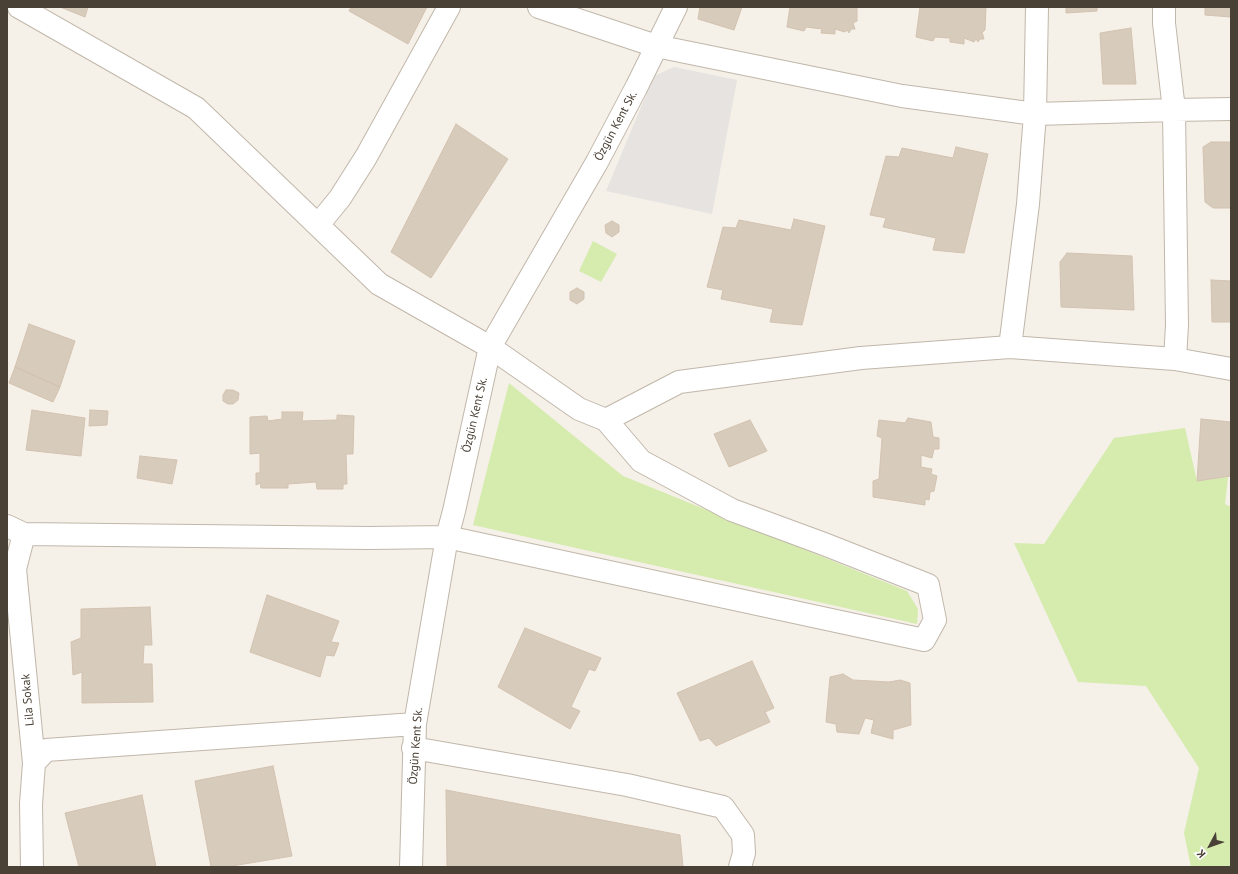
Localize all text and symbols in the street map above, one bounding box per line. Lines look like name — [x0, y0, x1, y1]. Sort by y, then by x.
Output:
street label: Özgün Kent Sk. — [592, 89, 640, 163]
street label: Özgün Kent Sk. — [459, 376, 491, 454]
street label: Lila Sokak — [19, 673, 37, 727]
street label: Özgün Kent Sk. — [406, 707, 426, 785]
north arrow — [1190, 826, 1230, 866]
text: K — [1193, 847, 1208, 861]

